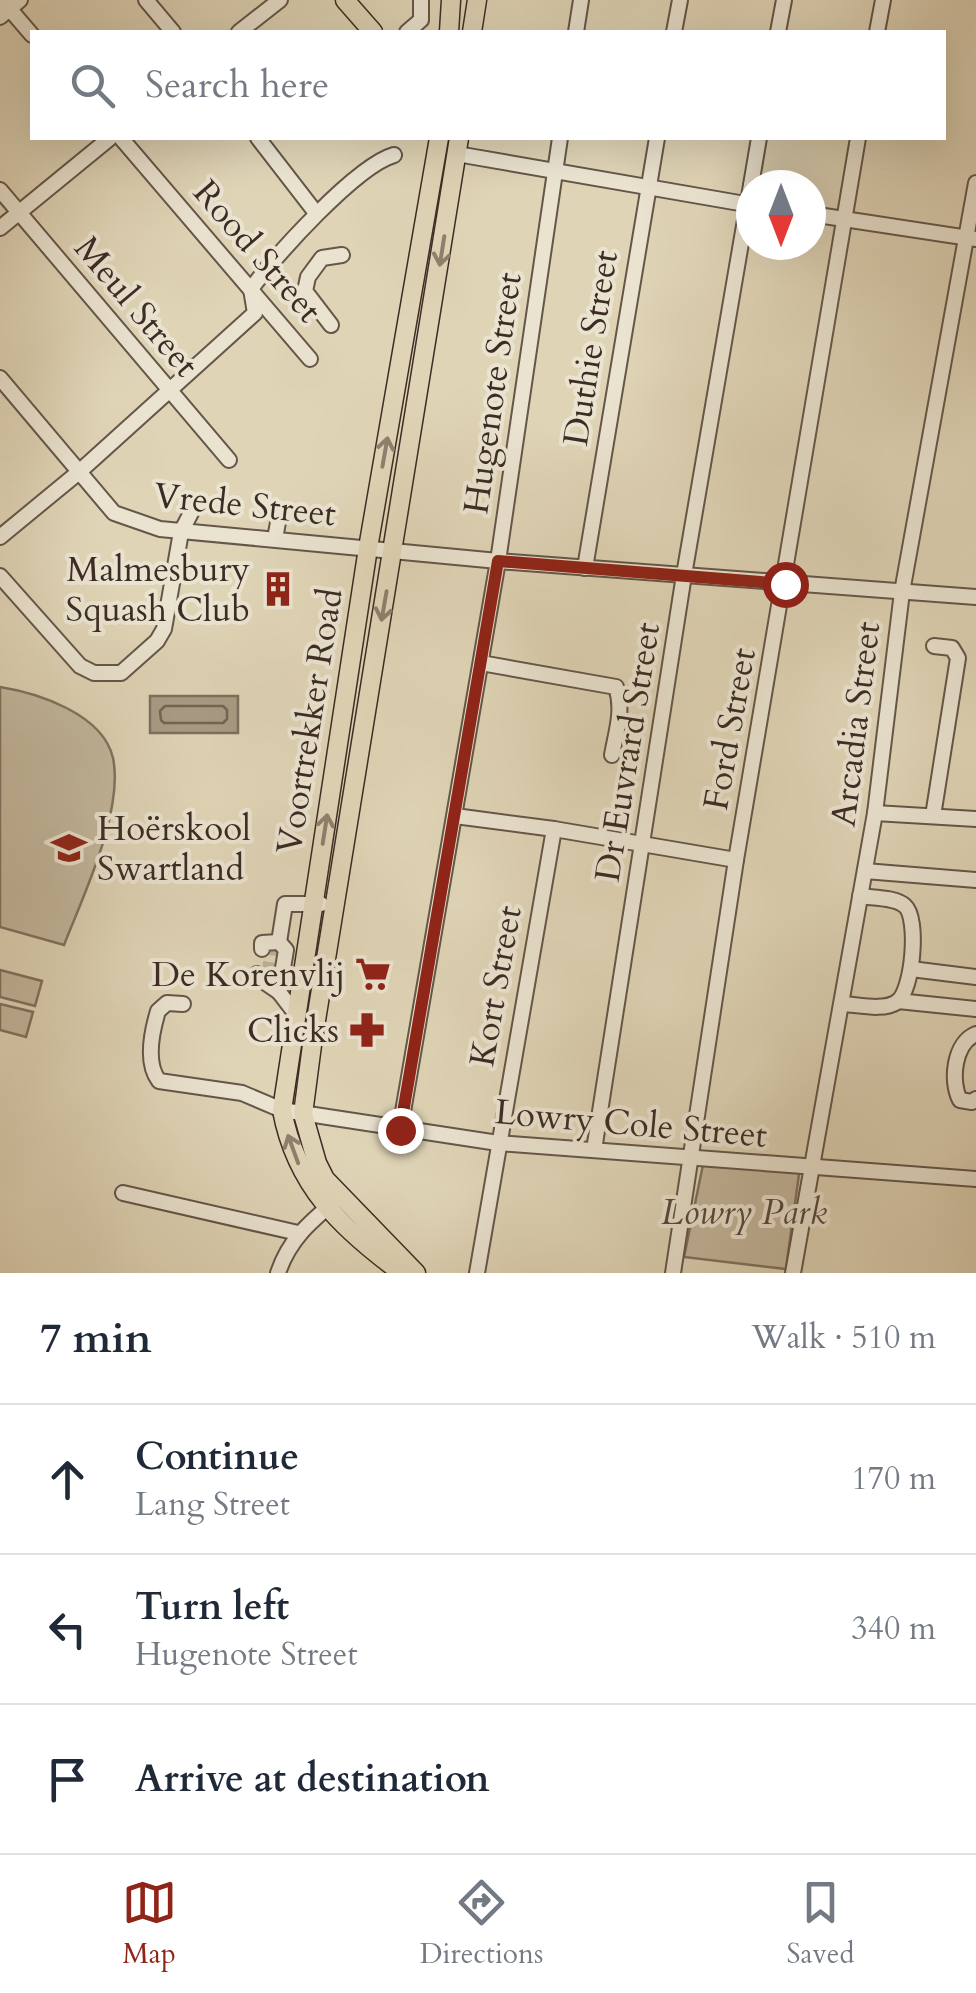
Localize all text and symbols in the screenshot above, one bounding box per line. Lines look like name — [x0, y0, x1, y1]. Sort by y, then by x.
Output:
search box — [30, 30, 946, 140]
icon: search — [65, 58, 120, 113]
text: Search here — [145, 59, 329, 111]
street label: Rood Street — [182, 170, 333, 333]
north arrow — [736, 170, 826, 260]
street label: Meul Street — [63, 226, 209, 387]
one-way arrow — [432, 234, 451, 266]
street label: Duthie Street — [552, 247, 630, 449]
street label: Hugenote Street — [452, 269, 534, 517]
one-way arrow — [376, 436, 395, 469]
street label: Vrede Street — [152, 472, 338, 538]
place label: Malmesbury Squash Club — [65, 546, 250, 634]
route start — [763, 562, 809, 608]
building icon: Malmesbury Squash Club — [259, 570, 297, 608]
street label: Voortrekker Road — [265, 584, 355, 858]
one-way arrow — [374, 589, 393, 622]
street label: Dr Euvrard Street — [584, 619, 672, 885]
street label: Arcadia Street — [820, 619, 892, 829]
street label: Ford Street — [692, 644, 768, 814]
place label: Hoërskool Swartland — [97, 805, 251, 893]
one-way arrow — [316, 813, 334, 846]
school or university icon: Hoërskool Swartland — [50, 829, 88, 867]
street label: Kort Street — [458, 902, 534, 1070]
place label: De Korenvlij — [151, 951, 345, 999]
supermarket icon: De Korenvlij — [354, 955, 392, 993]
place label: Clicks — [247, 1007, 339, 1055]
pharmacy icon: Clicks — [348, 1011, 386, 1049]
street label: Lowry Cole Street — [493, 1088, 769, 1160]
route end — [378, 1108, 424, 1154]
one-way arrow — [283, 1135, 301, 1166]
park label: Lowry Park — [661, 1189, 828, 1237]
text: 7 min — [40, 1310, 152, 1367]
text: Walk · 510 m — [751, 1316, 936, 1360]
text: Continue — [135, 1431, 299, 1483]
icon: ahead — [40, 1452, 95, 1507]
text: 170 m — [851, 1457, 936, 1501]
text: Lang Street — [135, 1483, 290, 1527]
text: Turn left — [135, 1581, 289, 1633]
icon: left — [40, 1602, 95, 1657]
text: 340 m — [851, 1607, 936, 1651]
text: Hugenote Street — [135, 1633, 357, 1677]
icon: arrive — [40, 1752, 95, 1807]
text: Arrive at destination — [135, 1753, 490, 1805]
tab: Map — [122, 1875, 177, 1973]
tab: Directions — [420, 1875, 543, 1973]
tab: Saved — [786, 1875, 854, 1973]

